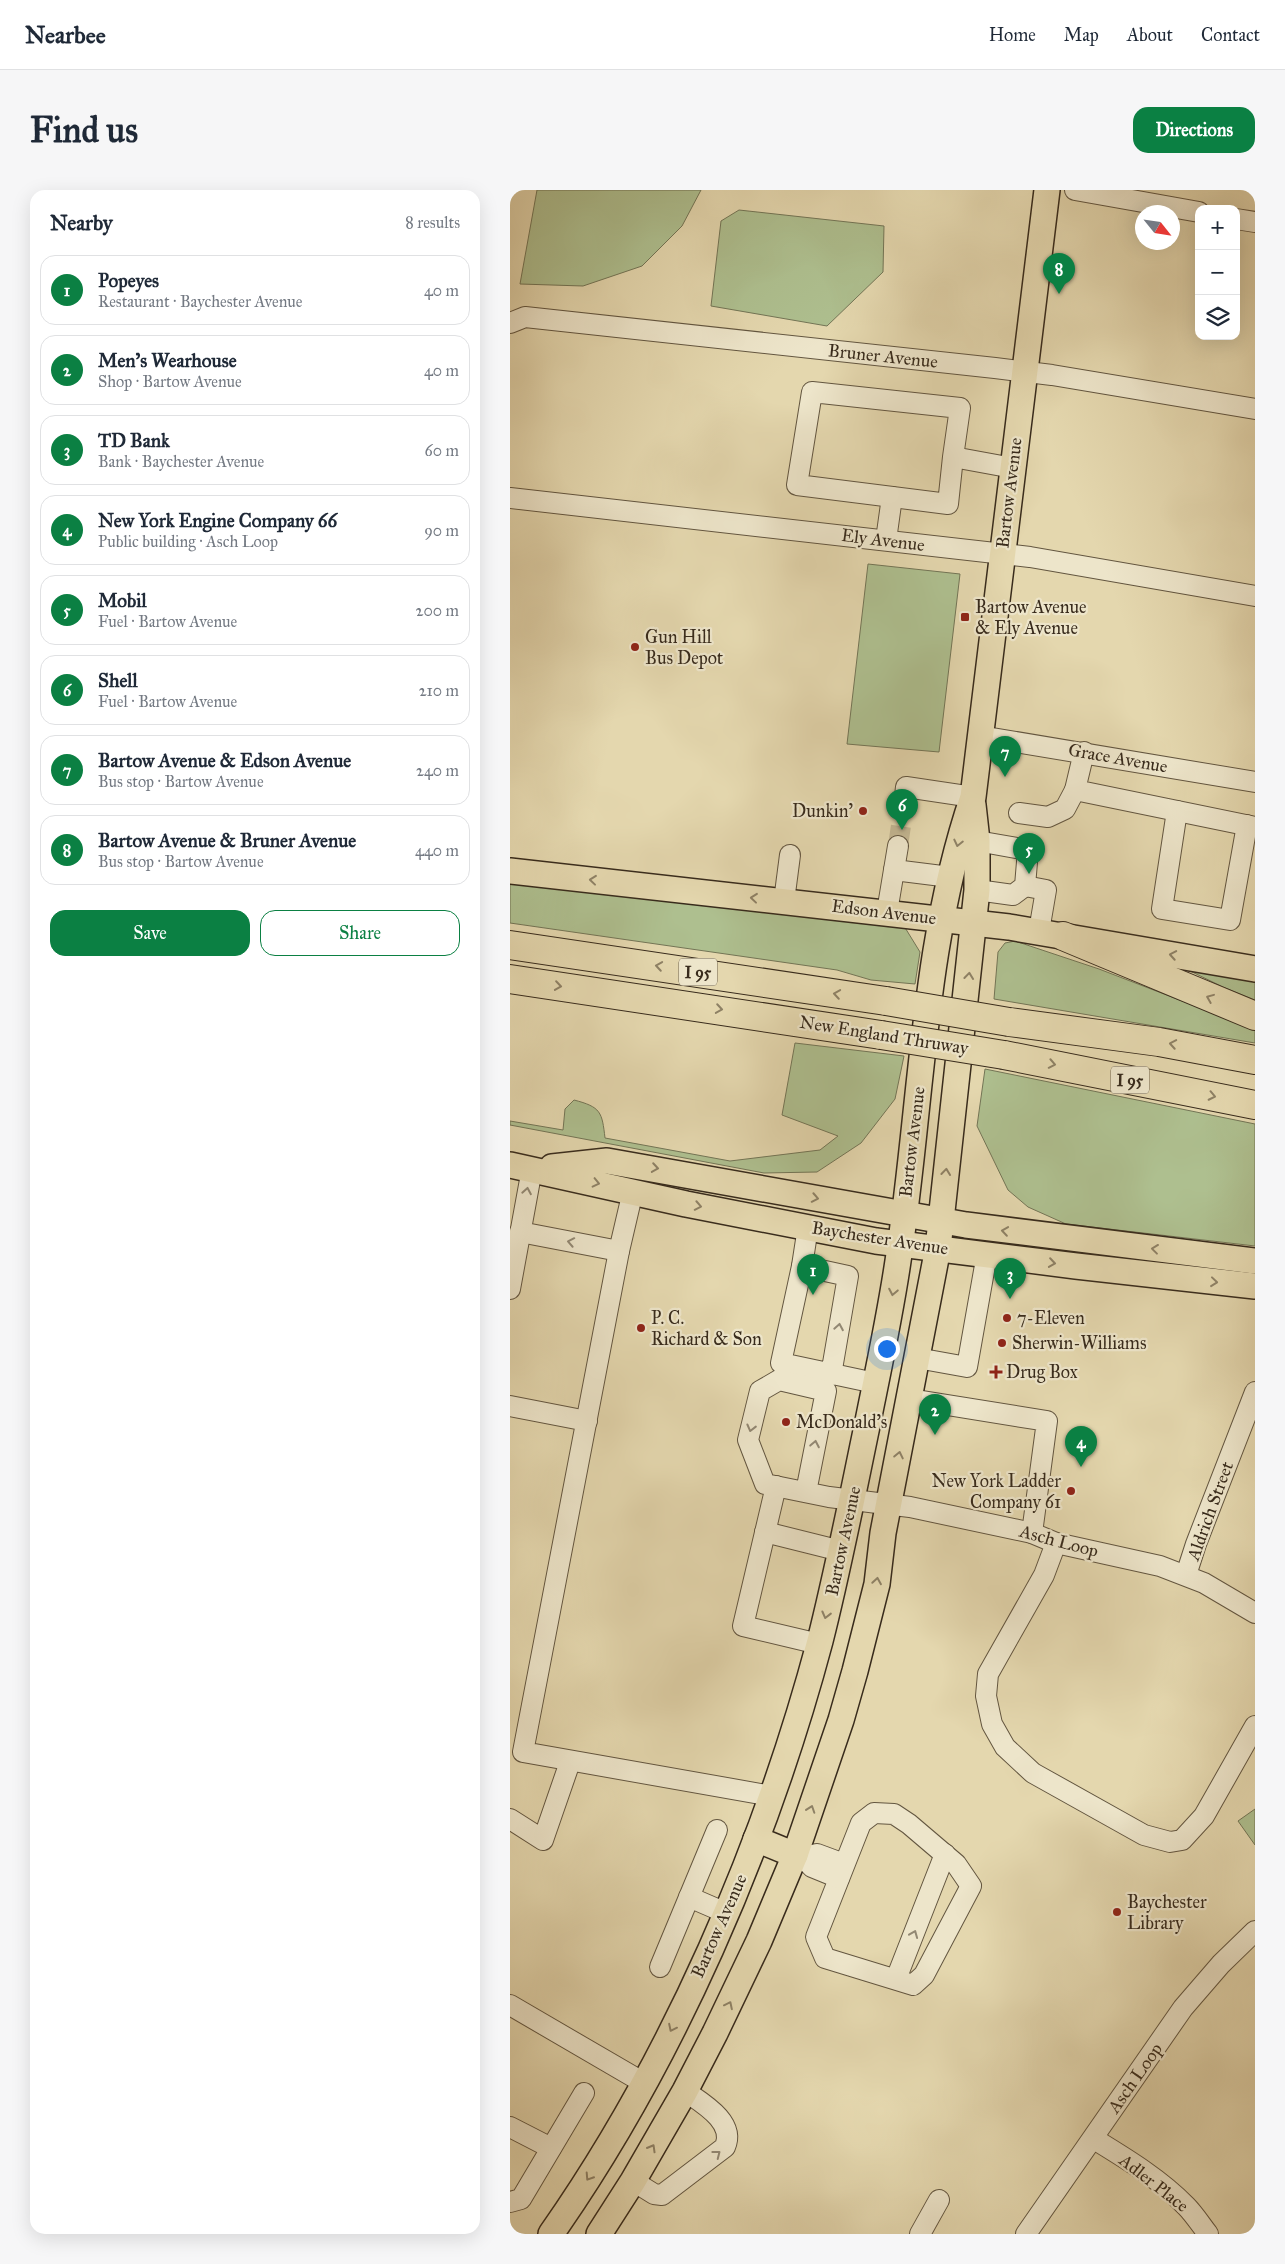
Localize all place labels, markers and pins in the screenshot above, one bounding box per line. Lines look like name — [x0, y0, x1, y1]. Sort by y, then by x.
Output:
pin: 8 — [1043, 253, 1075, 294]
place label: Bartow Avenue & Ely Avenue — [975, 596, 1086, 639]
marker: Bartow Avenue & Ely Avenue — [959, 611, 971, 623]
place label: Gun Hill Bus Depot — [645, 626, 724, 669]
marker: Gun Hill Bus Depot — [629, 641, 641, 653]
pin: 7 — [989, 736, 1021, 777]
pin: 6 — [886, 789, 918, 830]
place label: Dunkin' — [792, 800, 853, 822]
marker: Dunkin' — [857, 805, 869, 817]
pin: 5 — [1013, 833, 1045, 874]
pin: 1 — [797, 1254, 829, 1295]
pin: 3 — [994, 1258, 1026, 1299]
place label: P. C. Richard & Son — [651, 1307, 762, 1350]
place label: 7-Eleven — [1017, 1307, 1085, 1329]
marker: 7-Eleven — [1001, 1312, 1013, 1324]
marker: P. C. Richard & Son — [635, 1322, 647, 1334]
place label: Sherwin-Williams — [1012, 1332, 1147, 1354]
marker: Sherwin-Williams — [996, 1337, 1008, 1349]
place label: Drug Box — [1006, 1361, 1078, 1384]
marker: Drug Box — [990, 1366, 1002, 1378]
pin: 2 — [919, 1394, 951, 1435]
place label: McDonald's — [796, 1411, 887, 1433]
marker: McDonald's — [780, 1416, 792, 1428]
pin: 4 — [1065, 1426, 1097, 1467]
place label: New York Ladder Company 61 — [931, 1470, 1061, 1513]
marker: New York Ladder Company 61 — [1065, 1485, 1077, 1497]
place label: Baychester Library — [1127, 1891, 1207, 1934]
marker: Baychester Library — [1111, 1906, 1123, 1918]

